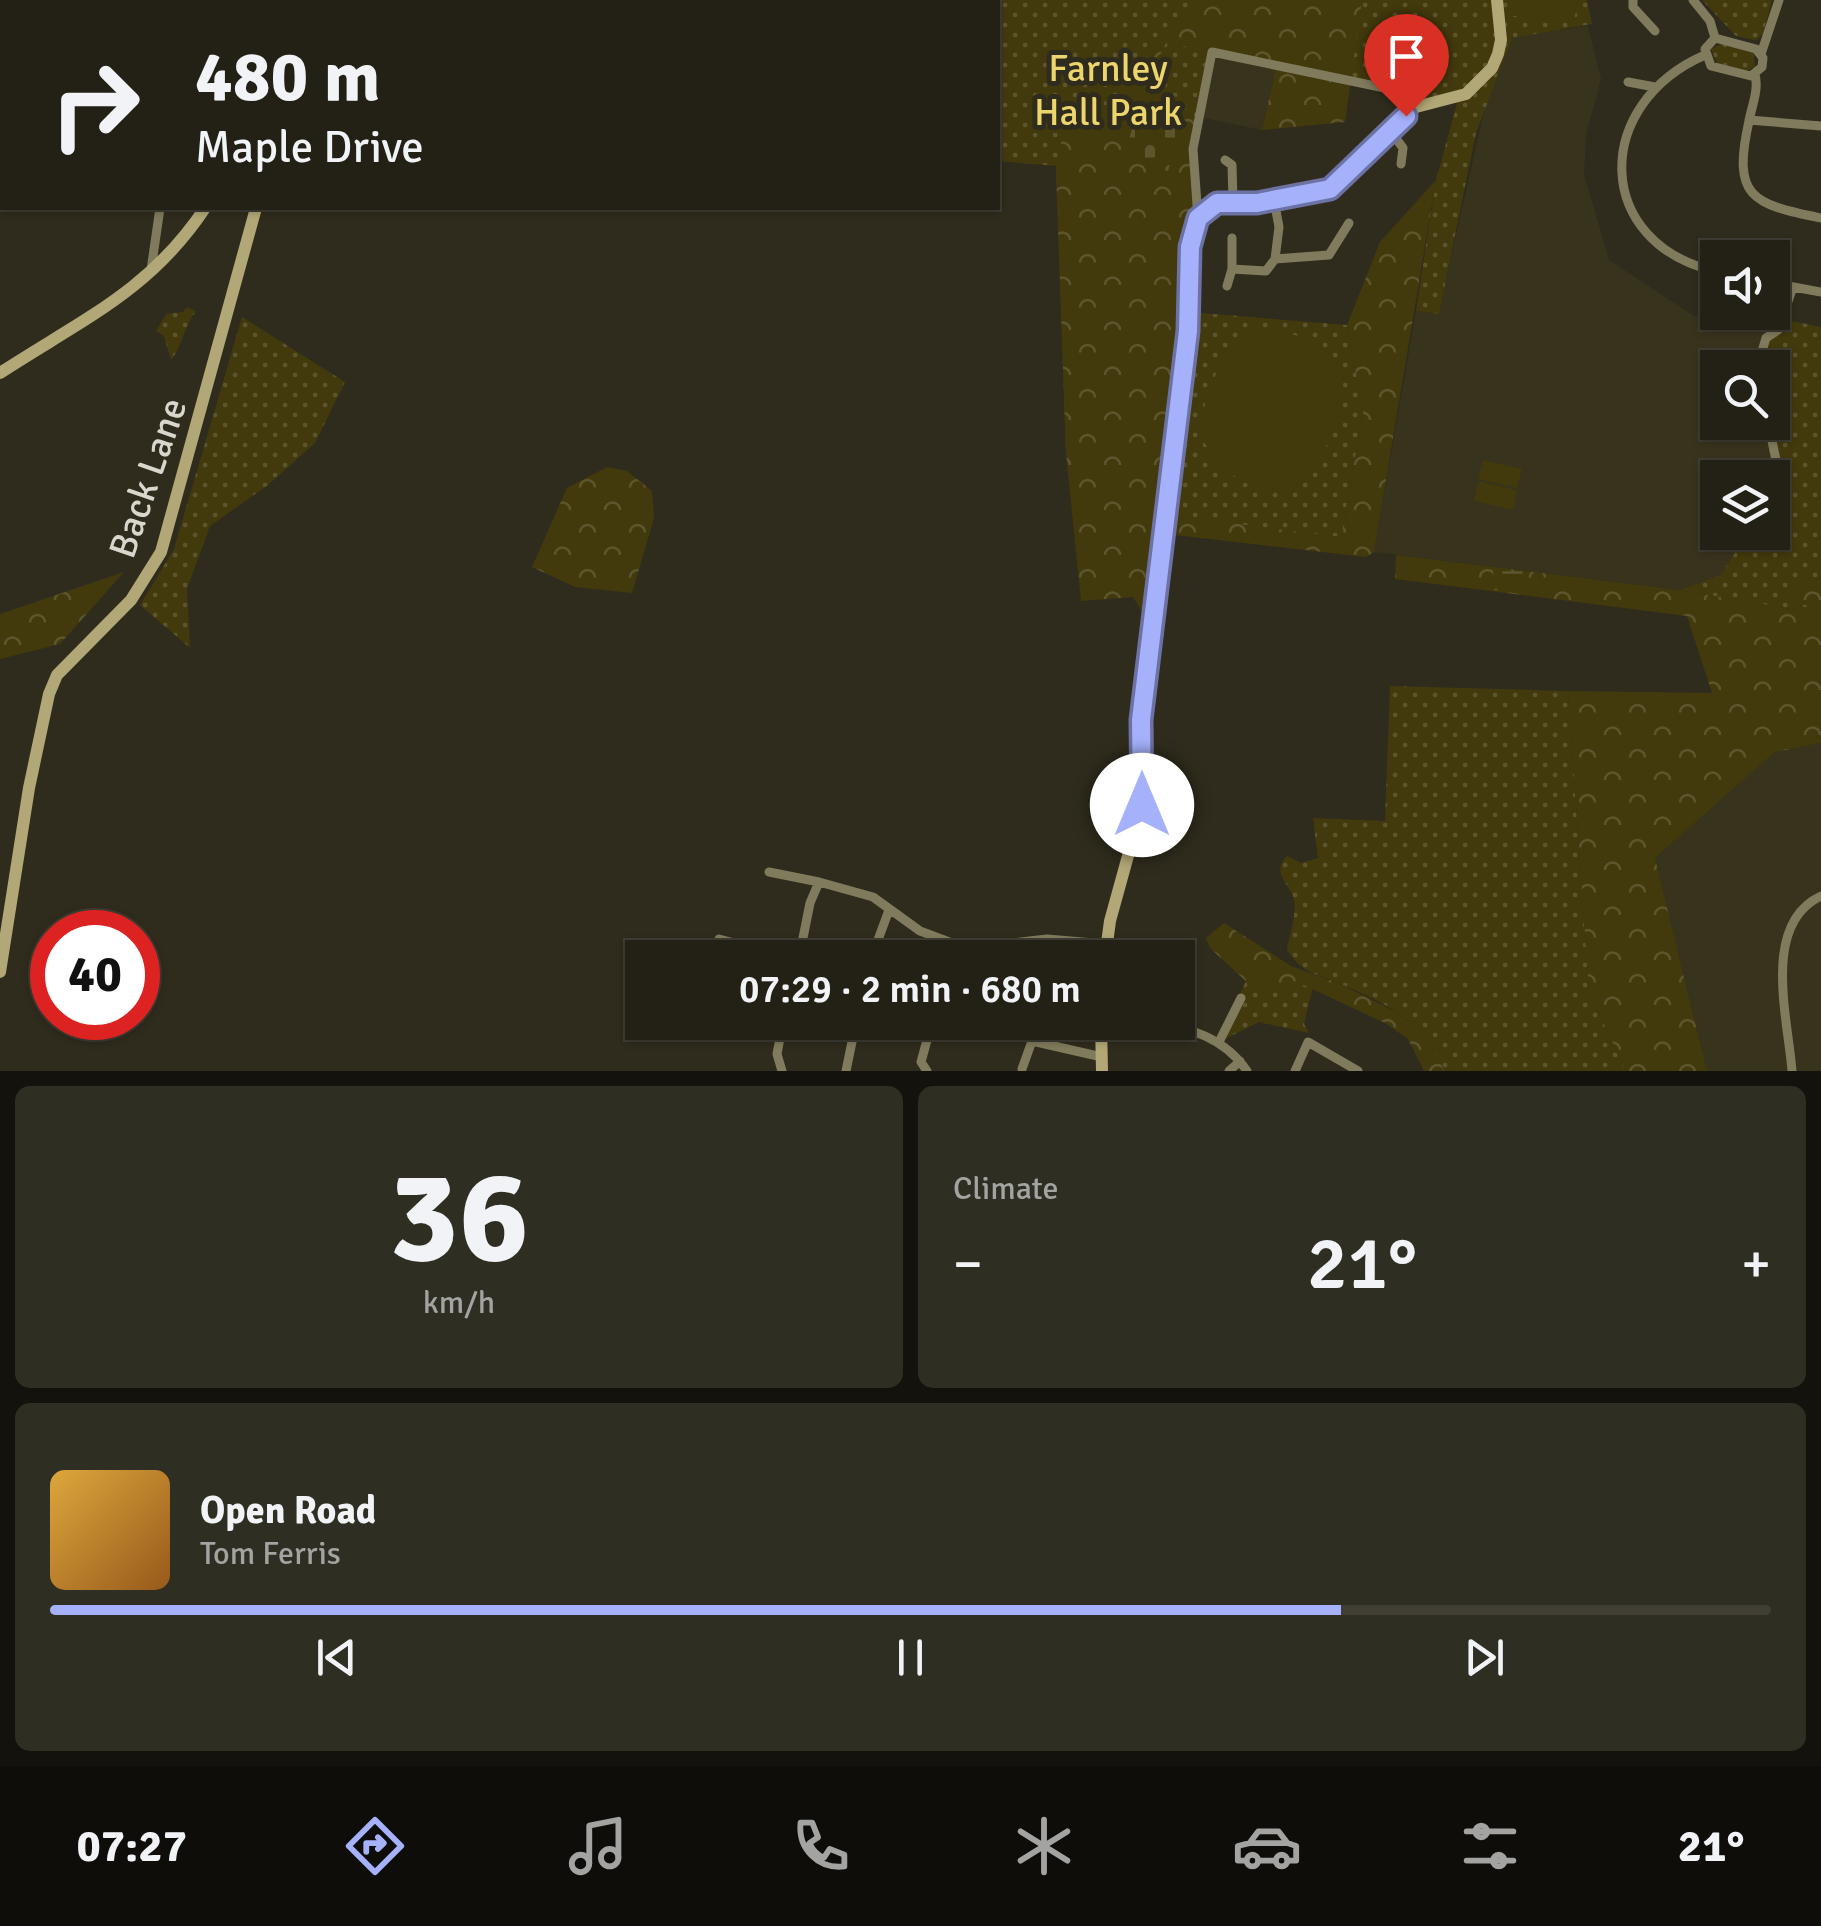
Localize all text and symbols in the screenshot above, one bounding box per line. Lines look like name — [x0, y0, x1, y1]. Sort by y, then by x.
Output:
pin — [1364, 14, 1449, 117]
icon: arrive — [1379, 29, 1434, 84]
text: 480 m — [195, 34, 380, 120]
icon: right — [30, 40, 160, 170]
park label: Farnley Hall Park — [1034, 45, 1182, 136]
text: Maple Drive — [195, 120, 424, 175]
map controls — [1700, 240, 1790, 550]
button: sound — [1700, 240, 1790, 330]
button: search — [1700, 350, 1790, 440]
street label: Back Lane — [99, 392, 197, 564]
button: layers — [1700, 460, 1790, 550]
position arrow — [1090, 753, 1194, 857]
speed limit sign: 40 — [30, 910, 160, 1040]
text: 07:29 · 2 min · 680 m — [739, 966, 1081, 1013]
text: 36 — [389, 1138, 529, 1298]
text: Climate — [953, 1169, 1059, 1208]
text: 21° — [1307, 1217, 1417, 1310]
text: − — [953, 1230, 983, 1298]
text: + — [1741, 1230, 1771, 1298]
text: km/h — [423, 1283, 495, 1322]
text: Open Road — [200, 1487, 376, 1534]
text: Tom Ferris — [200, 1534, 341, 1573]
icon: previous — [309, 1630, 364, 1685]
icon: pause — [883, 1630, 938, 1685]
icon: next — [1457, 1630, 1512, 1685]
icon: directions — [340, 1811, 410, 1881]
icon: music — [563, 1811, 633, 1881]
icon: phone — [786, 1811, 856, 1881]
icon: climate — [1009, 1811, 1079, 1881]
icon: car — [1232, 1811, 1302, 1881]
icon: filters — [1455, 1811, 1525, 1881]
text: 07:27 — [76, 1819, 187, 1874]
text: 21° — [1678, 1819, 1744, 1874]

